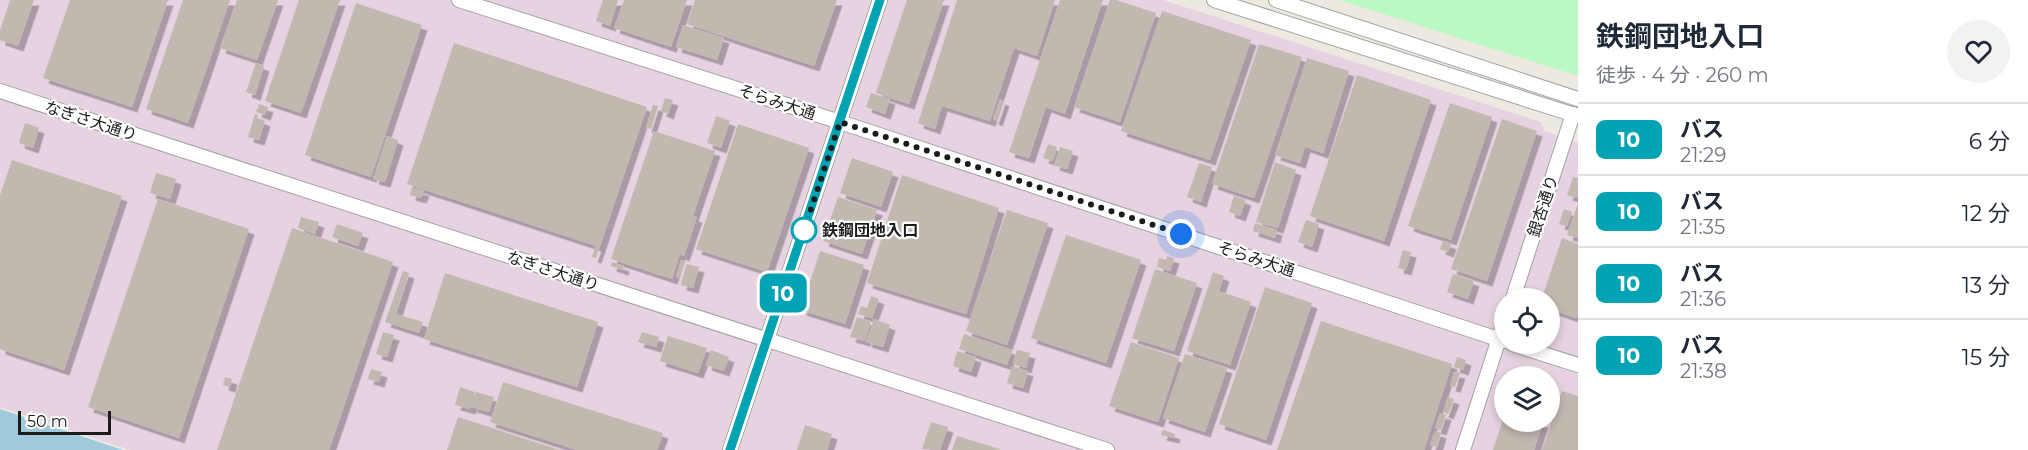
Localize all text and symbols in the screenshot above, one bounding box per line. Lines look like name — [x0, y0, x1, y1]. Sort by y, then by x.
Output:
text: 鉄鋼団地入口 — [1596, 19, 1764, 53]
button: heart — [1947, 20, 2010, 83]
text: 徒歩 · 4 分 · 260 m — [1596, 63, 1769, 87]
street label: そらみ大通 — [736, 81, 818, 123]
street label: なぎさ大通り — [42, 97, 140, 145]
text: バス — [1680, 116, 1724, 143]
text: 10 — [1618, 127, 1640, 152]
text: 6 分 — [1969, 128, 2010, 155]
text: 21:29 — [1680, 143, 1726, 167]
street label: 銀杏通り — [1524, 173, 1562, 239]
text: バス — [1680, 188, 1724, 215]
text: 10 — [1618, 199, 1640, 224]
text: 12 分 — [1962, 200, 2010, 227]
text: 21:35 — [1680, 215, 1725, 239]
marker: 鉄鋼団地入口 — [791, 217, 817, 243]
your location — [1166, 219, 1196, 249]
place label: 鉄鋼団地入口 — [822, 221, 918, 240]
street label: そらみ大通 — [1215, 238, 1297, 280]
street label: なぎさ大通り — [504, 247, 602, 295]
text: バス — [1680, 260, 1724, 287]
text: 10 — [1618, 271, 1640, 296]
text: 13 分 — [1962, 272, 2010, 299]
line badge: 10 — [756, 274, 810, 312]
text: 10 — [772, 281, 794, 306]
text: 21:36 — [1680, 287, 1726, 311]
map controls — [1494, 288, 1560, 432]
button: locate — [1494, 288, 1560, 354]
text: バス — [1680, 332, 1724, 359]
text: 10 — [1618, 343, 1640, 368]
text: 15 分 — [1962, 344, 2010, 371]
text: 21:38 — [1680, 359, 1727, 383]
button: layers — [1494, 366, 1560, 432]
scale bar — [18, 408, 111, 436]
text: 50 m — [27, 412, 68, 431]

